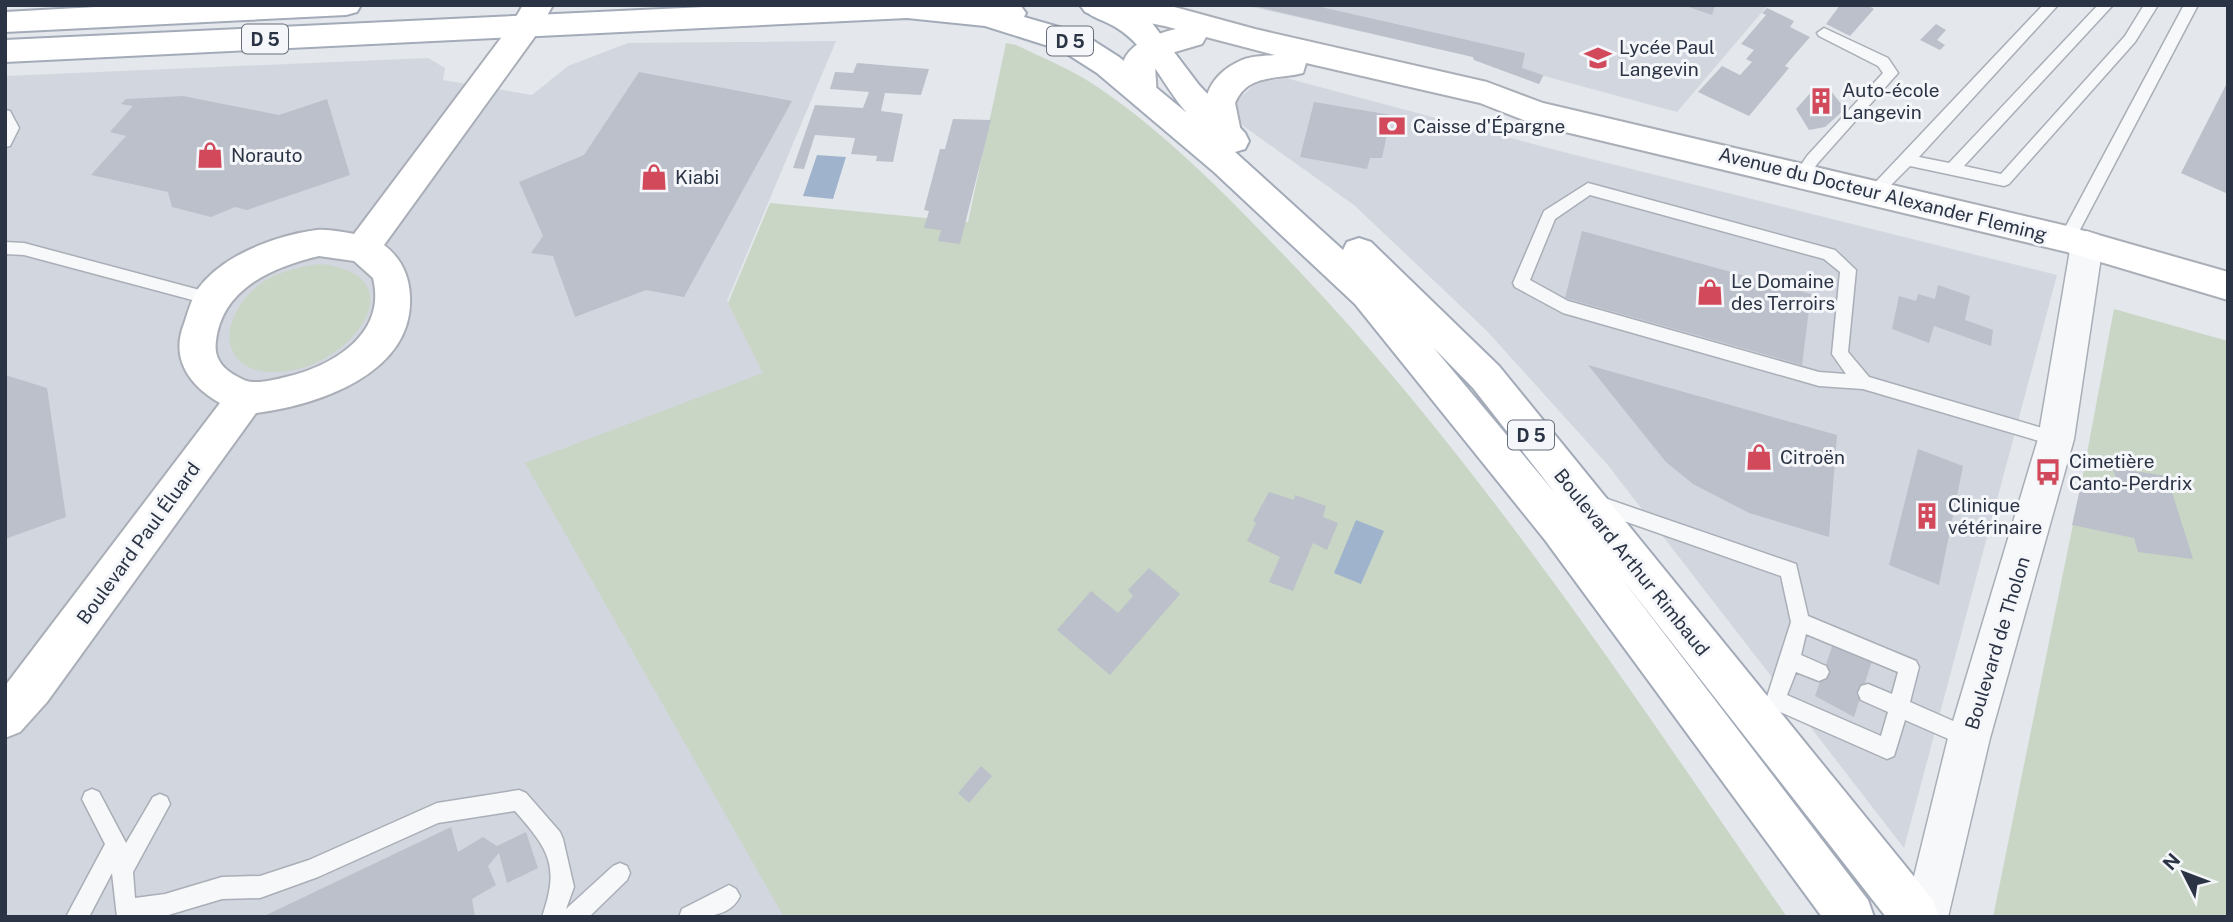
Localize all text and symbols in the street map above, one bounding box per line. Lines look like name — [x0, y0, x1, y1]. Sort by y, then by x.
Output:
road number: D 5 — [242, 24, 288, 54]
road number: D 5 — [1047, 26, 1093, 56]
place label: Lycée Paul Langevin — [1619, 36, 1715, 80]
school or university icon: Lycée Paul Langevin — [1583, 43, 1613, 73]
place label: Auto-école Langevin — [1842, 79, 1940, 123]
building icon: Auto-école Langevin — [1806, 86, 1836, 116]
bank icon: Caisse d'Épargne — [1377, 111, 1407, 141]
place label: Caisse d'Épargne — [1413, 115, 1565, 137]
shop icon: Norauto — [195, 140, 225, 170]
street label: Avenue du Docteur Alexander Fleming — [1717, 142, 2050, 246]
place label: Norauto — [231, 144, 302, 166]
shop icon: Kiabi — [639, 162, 669, 192]
place label: Kiabi — [675, 166, 719, 188]
place label: Le Domaine des Terroirs — [1731, 270, 1835, 314]
shop icon: Le Domaine des Terroirs — [1695, 277, 1725, 307]
road number: D 5 — [1508, 421, 1554, 450]
shop icon: Citroën — [1744, 442, 1774, 472]
place label: Citroën — [1780, 446, 1845, 468]
place label: Cimetière Canto-Perdrix — [2069, 450, 2193, 494]
bus stop icon: Cimetière Canto-Perdrix — [2033, 457, 2063, 487]
street label: Boulevard Paul Éluard — [72, 458, 204, 628]
street label: Boulevard Arthur Rimbaud — [1550, 464, 1714, 660]
place label: Clinique vétérinaire — [1948, 494, 2042, 538]
building icon: Clinique vétérinaire — [1912, 501, 1942, 531]
street label: Boulevard de Tholon — [1960, 554, 2034, 732]
north arrow — [2149, 838, 2219, 908]
text: N — [2158, 849, 2185, 875]

